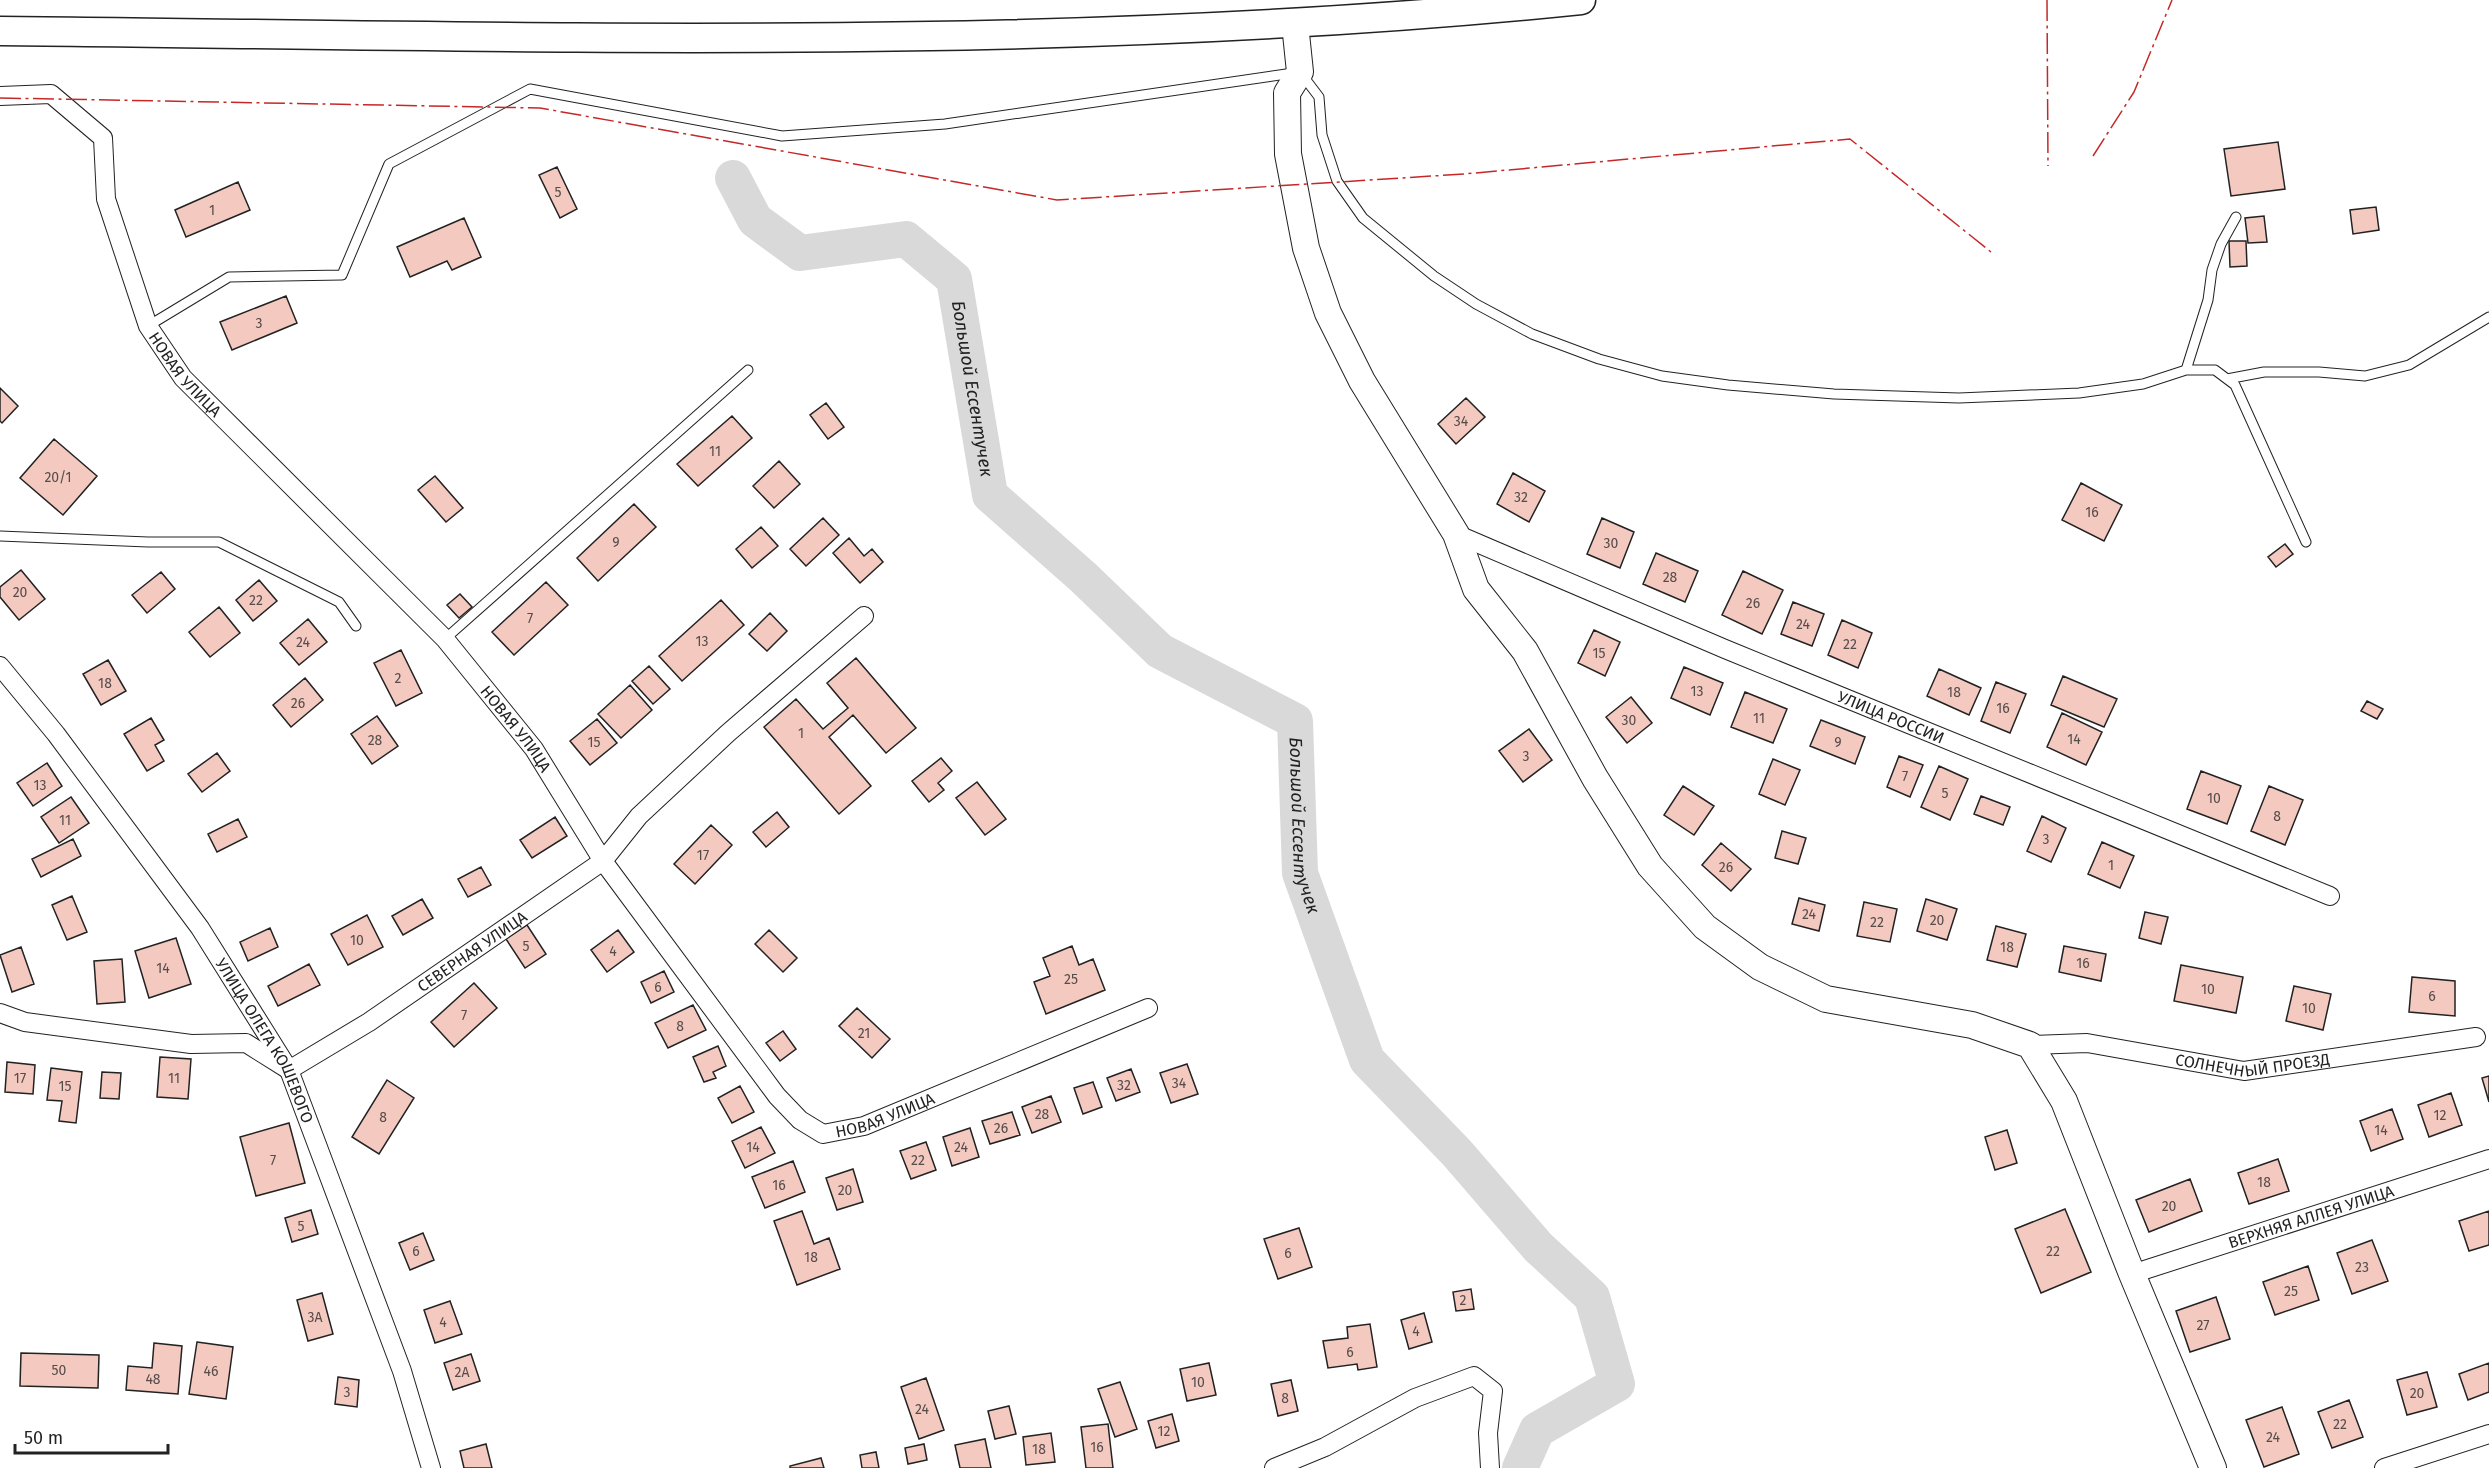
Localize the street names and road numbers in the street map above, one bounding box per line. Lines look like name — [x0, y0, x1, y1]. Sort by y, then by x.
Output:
street label: НОВАЯ УЛИЦА — [145, 328, 226, 421]
street label: НОВАЯ УЛИЦА — [476, 682, 555, 776]
street label: УЛИЦА РОССИИ — [1835, 687, 1947, 748]
street label: СЕВЕРНАЯ УЛИЦА — [414, 907, 531, 996]
street label: УЛИЦА ОЛЕГА КОШЕВОГО — [211, 955, 317, 1126]
street label: СОЛНЕЧНЫЙ ПРОЕЗД — [2174, 1050, 2331, 1081]
street label: НОВАЯ УЛИЦА — [834, 1088, 938, 1141]
street label: ВЕРХНЯЯ АЛЛЕЯ УЛИЦА — [2226, 1181, 2397, 1252]

